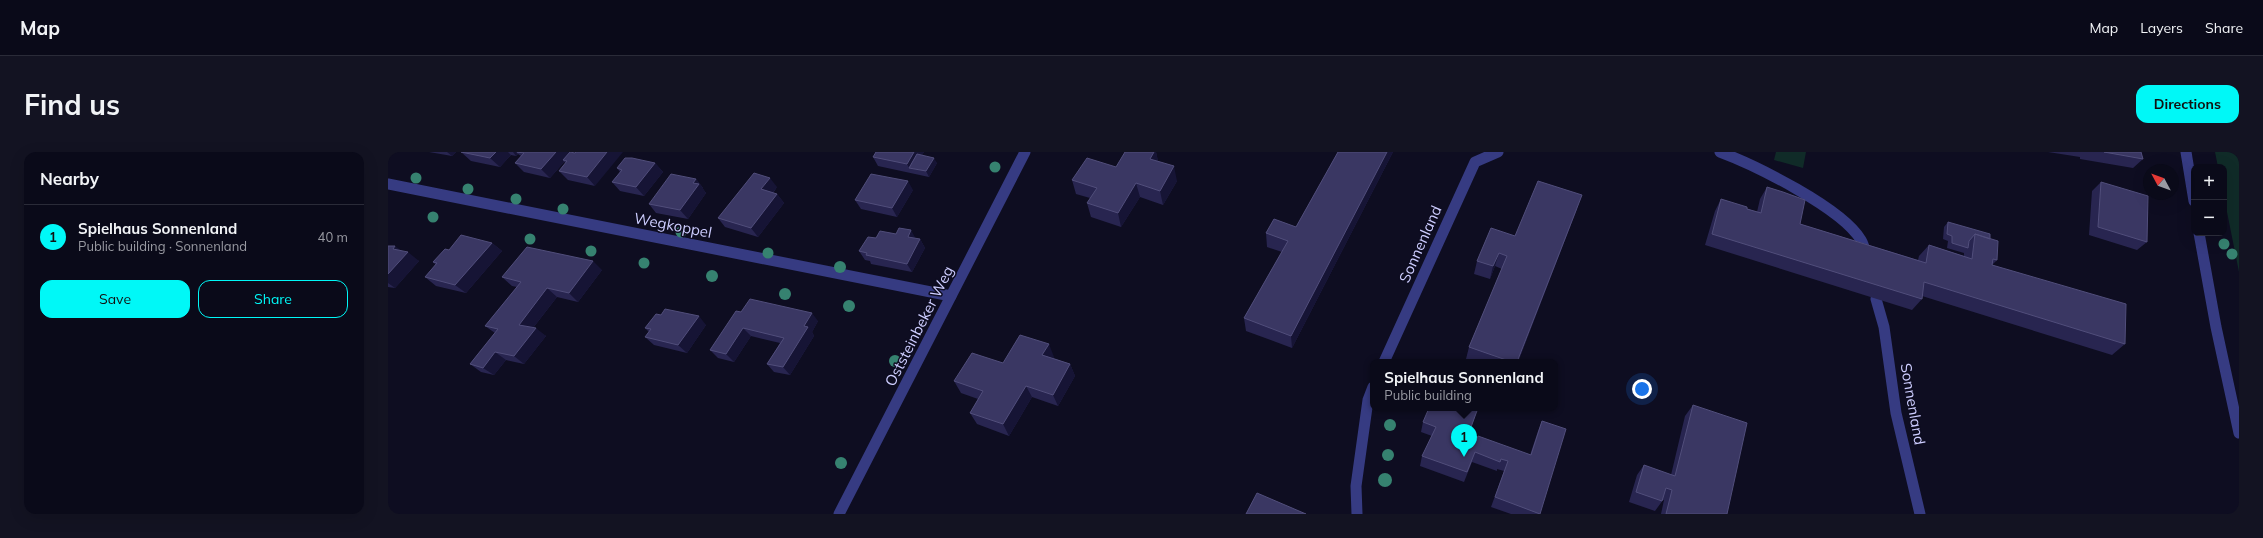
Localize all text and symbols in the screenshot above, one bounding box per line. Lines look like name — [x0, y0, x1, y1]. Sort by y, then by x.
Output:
text: Map — [20, 16, 60, 40]
text: Map — [2089, 19, 2118, 37]
text: Layers — [2140, 19, 2183, 37]
text: Share — [2205, 19, 2243, 37]
button: Directions — [2136, 85, 2239, 123]
text: Find us — [24, 87, 120, 122]
north arrow — [2143, 164, 2179, 200]
map controls — [2191, 164, 2227, 236]
button: + — [2191, 164, 2227, 200]
text: Nearby — [40, 168, 99, 189]
button: − — [2191, 200, 2227, 236]
street label: Sonnenland — [1394, 202, 1446, 286]
street label: Wegkoppel — [632, 208, 714, 242]
text: Spielhaus Sonnenland — [78, 219, 237, 238]
text: 1 — [49, 229, 57, 245]
text: 40 m — [318, 229, 348, 245]
text: Public building · Sonnenland — [78, 238, 247, 254]
street label: Oststeinbeker Weg — [880, 263, 958, 389]
button: Save — [40, 280, 190, 318]
button: Share — [198, 280, 348, 318]
popup — [1370, 359, 1558, 411]
street label: Sonnenland — [1896, 362, 1930, 446]
text: Spielhaus Sonnenland — [1384, 368, 1544, 387]
your location — [1632, 379, 1652, 399]
text: Public building — [1384, 387, 1472, 403]
pin: 1 — [1451, 424, 1477, 457]

